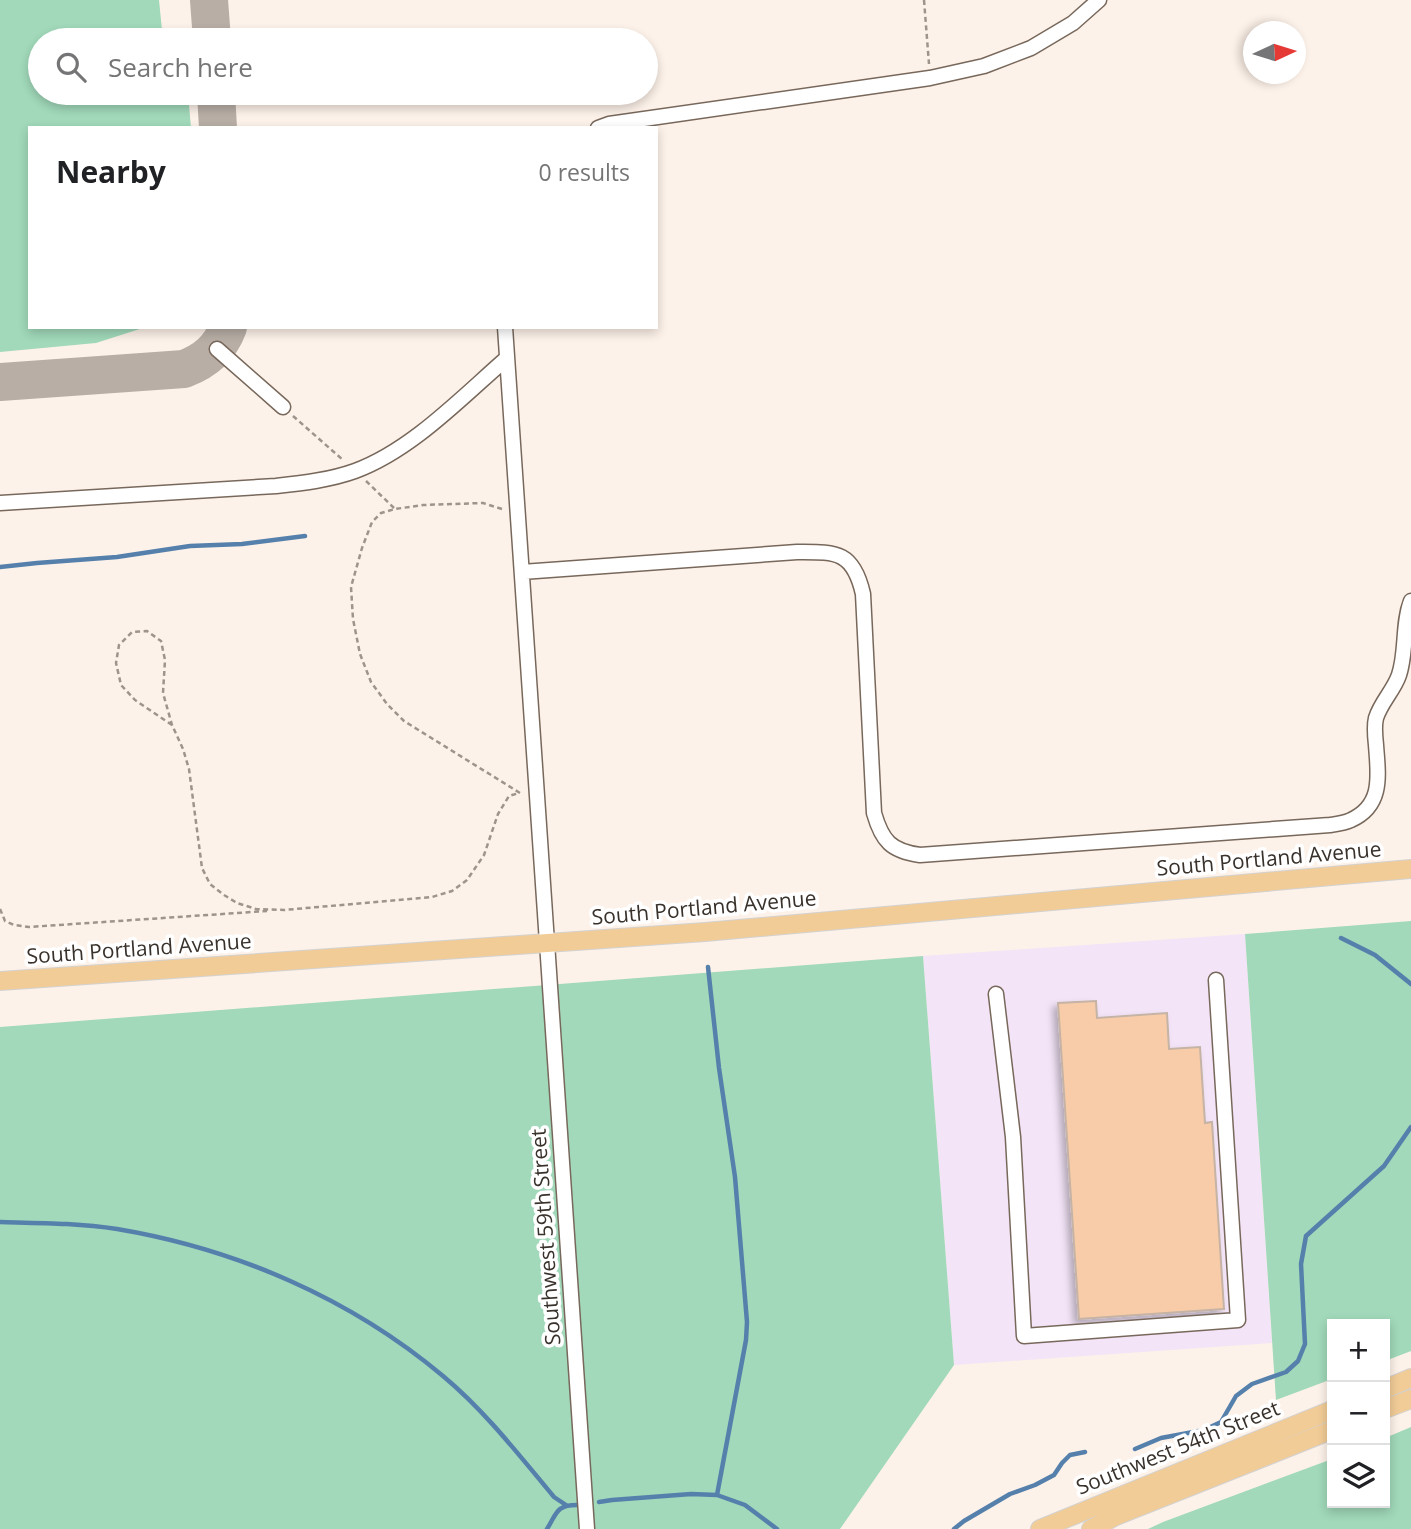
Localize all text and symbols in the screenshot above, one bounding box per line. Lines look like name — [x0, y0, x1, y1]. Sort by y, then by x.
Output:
north arrow — [1243, 21, 1306, 84]
search box — [28, 28, 658, 105]
icon: search — [52, 48, 90, 86]
text: Search here — [108, 49, 253, 85]
text: Nearby — [56, 151, 166, 192]
text: 0 results — [539, 156, 630, 188]
street label: South Portland Avenue — [1155, 834, 1382, 882]
street label: South Portland Avenue — [590, 883, 817, 931]
street label: South Portland Avenue — [26, 926, 252, 970]
street label: Southwest 59th Street — [523, 1128, 567, 1346]
map controls — [1327, 1319, 1390, 1508]
button: + — [1327, 1319, 1390, 1382]
button: − — [1327, 1382, 1390, 1445]
street label: Southwest 54th Street — [1072, 1393, 1283, 1501]
button: layers — [1327, 1445, 1390, 1508]

